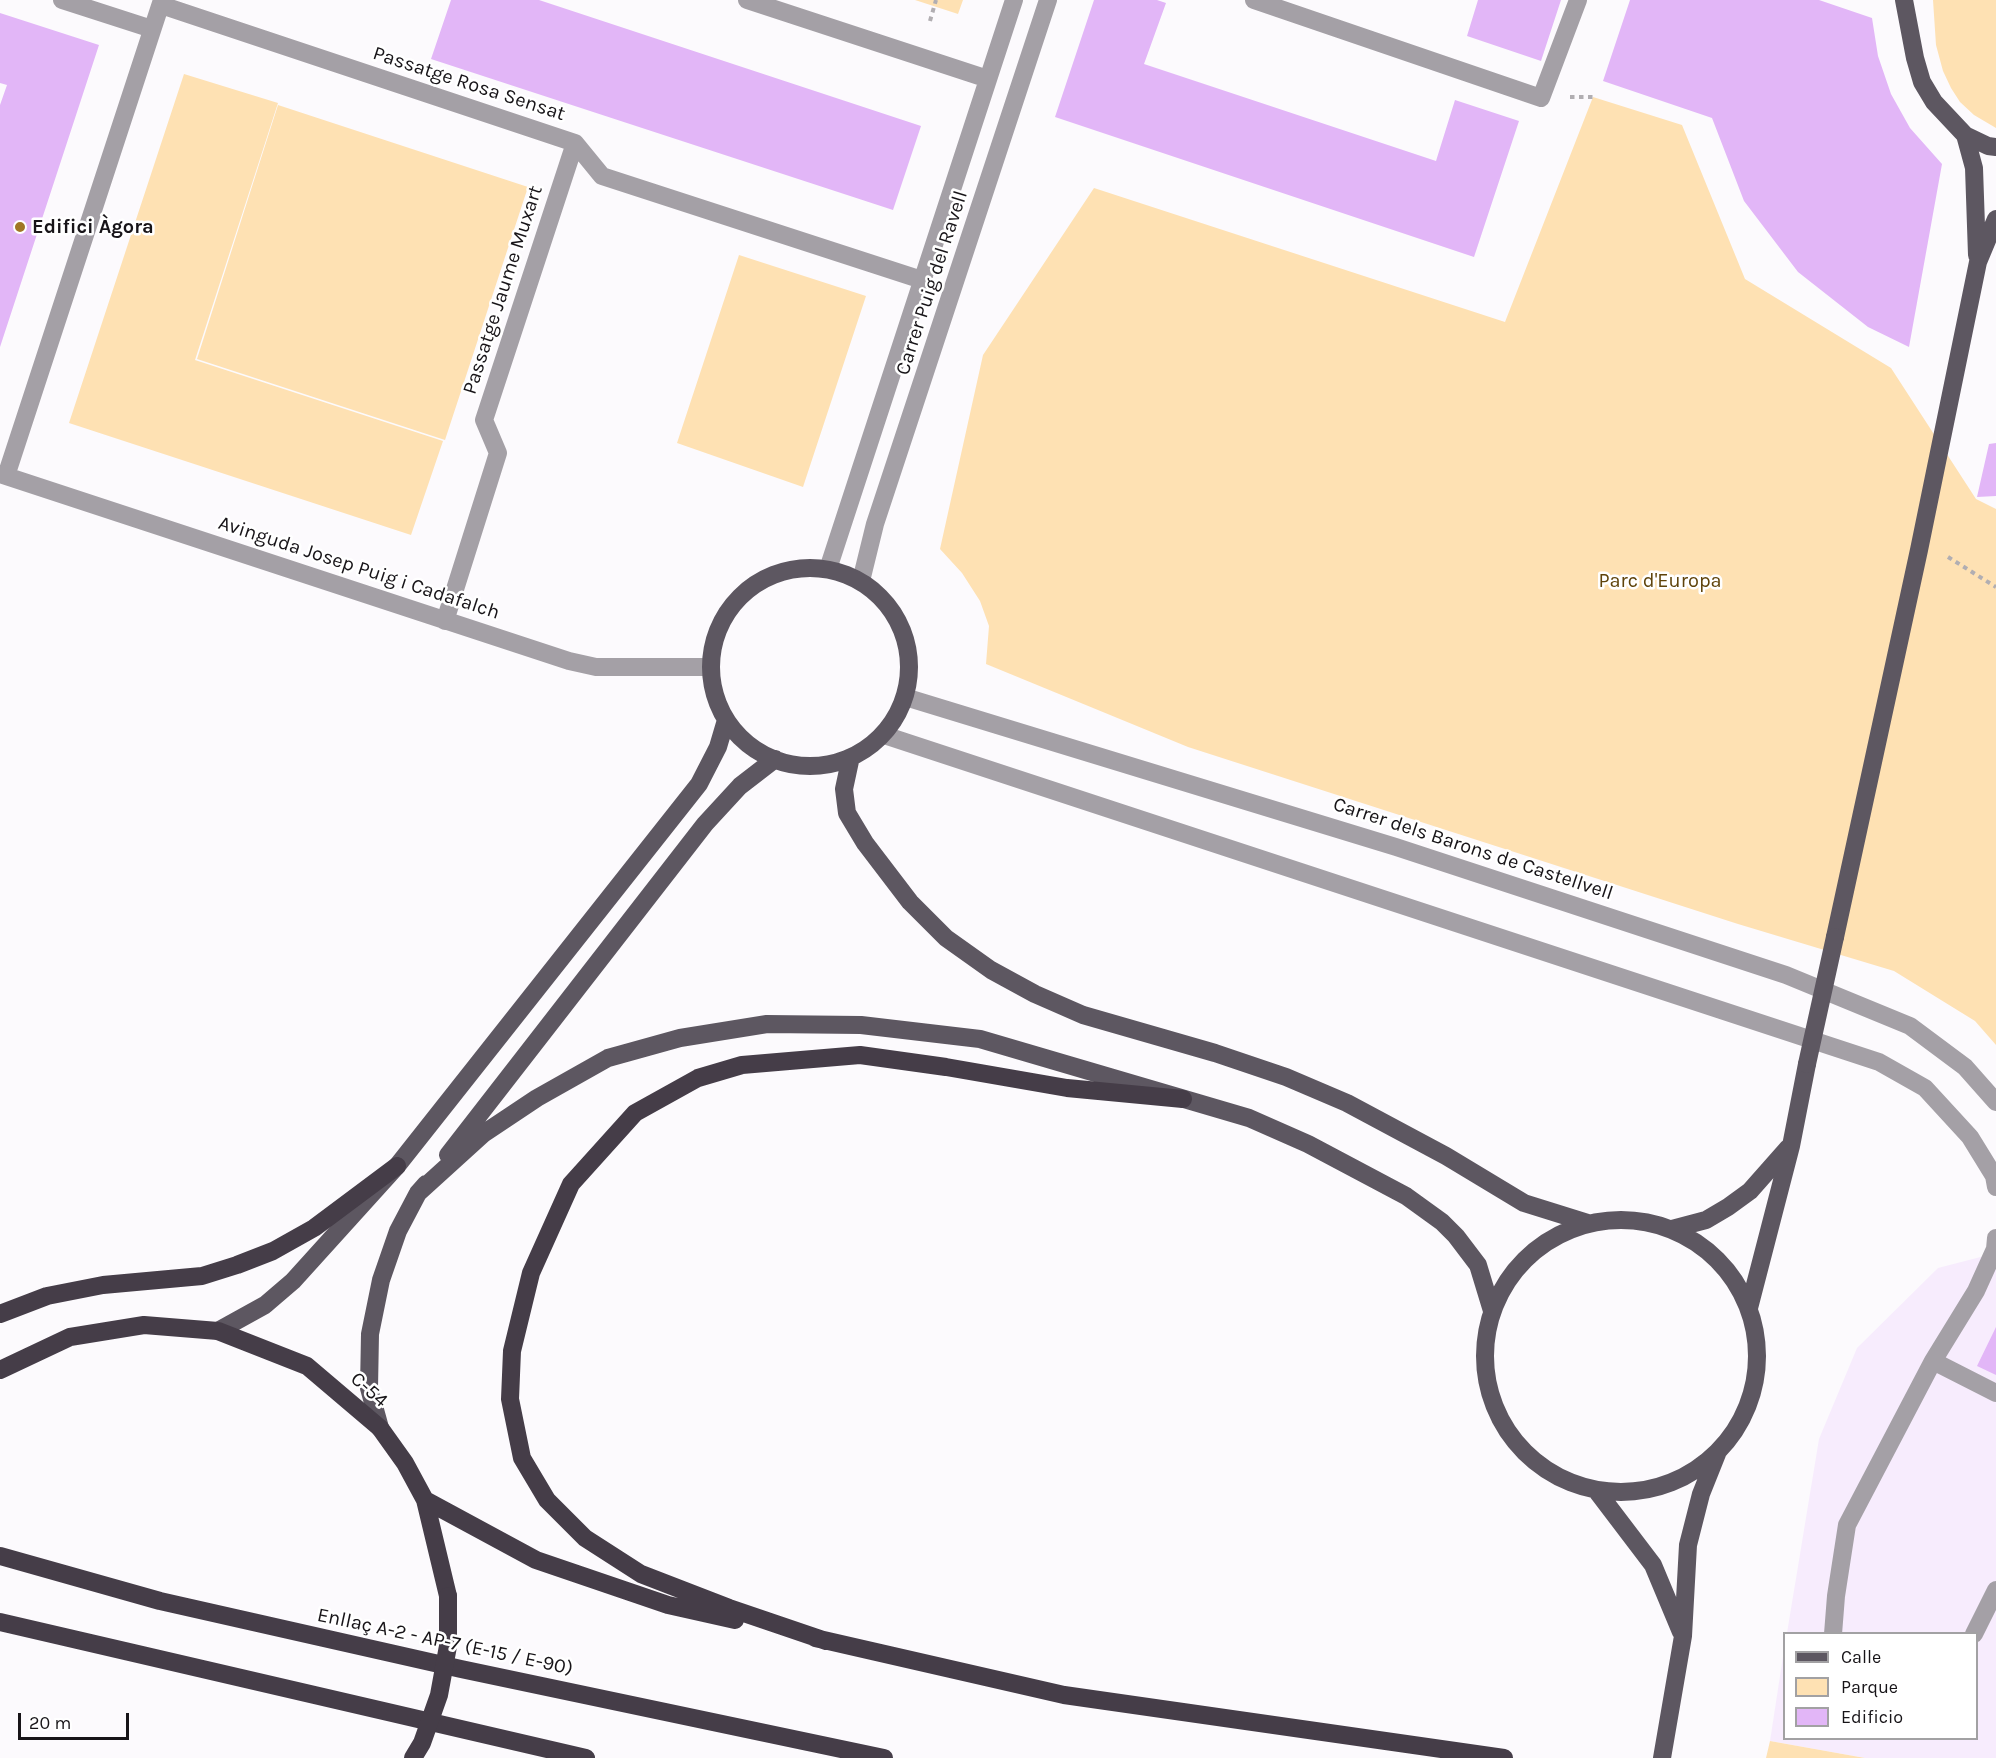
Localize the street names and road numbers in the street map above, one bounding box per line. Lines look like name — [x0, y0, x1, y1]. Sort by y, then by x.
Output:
street label: Passatge Rosa Sensat — [370, 42, 568, 126]
street label: Passatge Jaume Muxart — [458, 183, 548, 397]
street label: Carrer Puig del Ravell — [891, 188, 973, 378]
street label: Avinguda Josep Puig i Cadafalch — [215, 511, 503, 625]
street label: Carrer dels Barons de Castellvell — [1330, 792, 1616, 906]
street label: C-54 — [345, 1367, 393, 1413]
street label: Enllaç A-2 - AP-7 (E-15 / E-90) — [315, 1603, 575, 1681]

